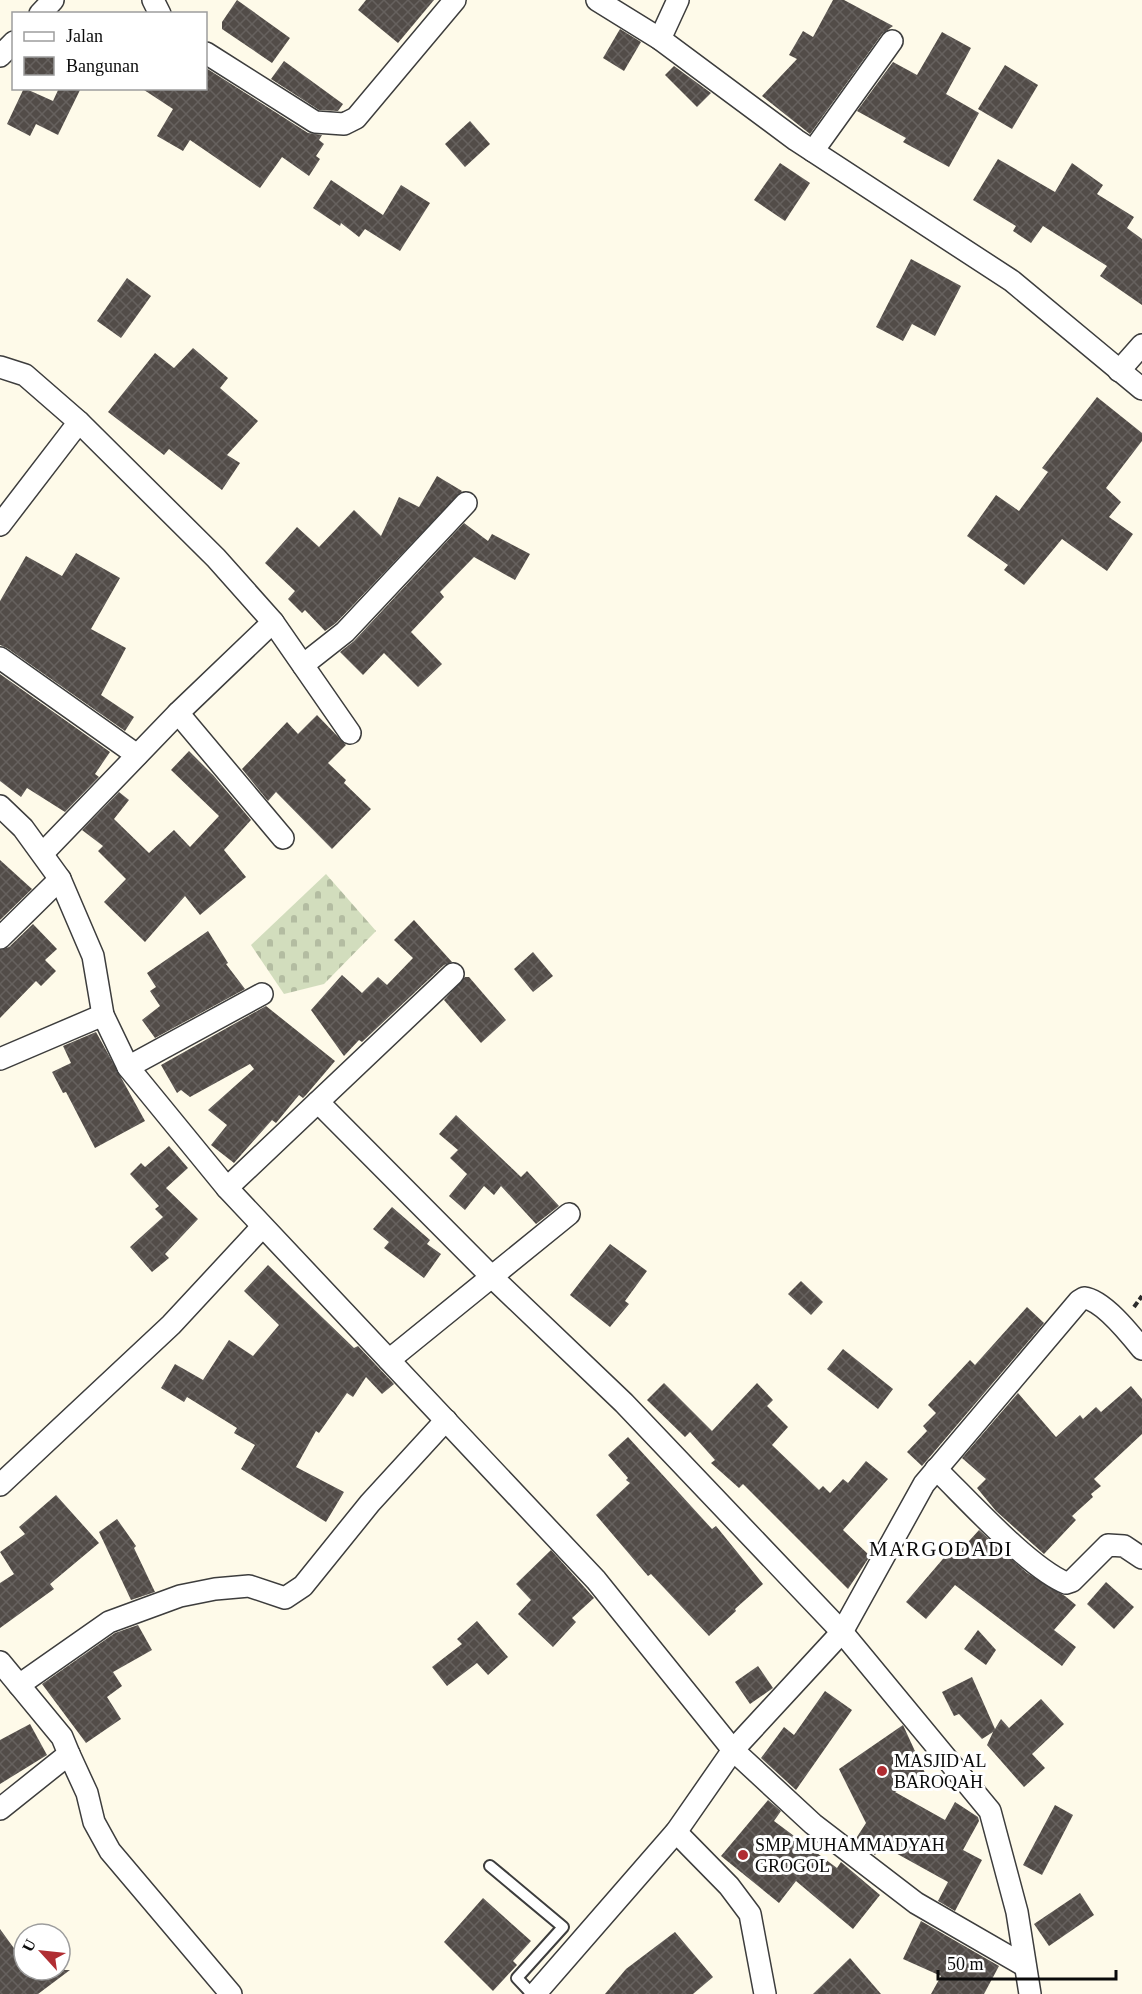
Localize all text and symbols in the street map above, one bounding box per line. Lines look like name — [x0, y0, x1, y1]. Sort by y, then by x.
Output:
legend — [12, 12, 207, 90]
text: Jalan — [66, 26, 103, 46]
text: Bangunan — [66, 56, 139, 76]
district label: MARGODADI — [869, 1537, 1013, 1561]
place label: MASJID AL BAROQAH — [894, 1751, 987, 1792]
marker: MASJID AL BAROQAH — [875, 1764, 889, 1778]
place label: SMP MUHAMMADYAH GROGOL — [755, 1835, 945, 1876]
marker: SMP MUHAMMADYAH GROGOL — [736, 1848, 750, 1862]
north arrow — [12, 1922, 72, 1982]
text: U — [19, 1936, 39, 1954]
scale bar — [938, 1943, 1116, 1981]
text: 50 m — [947, 1954, 984, 1974]

